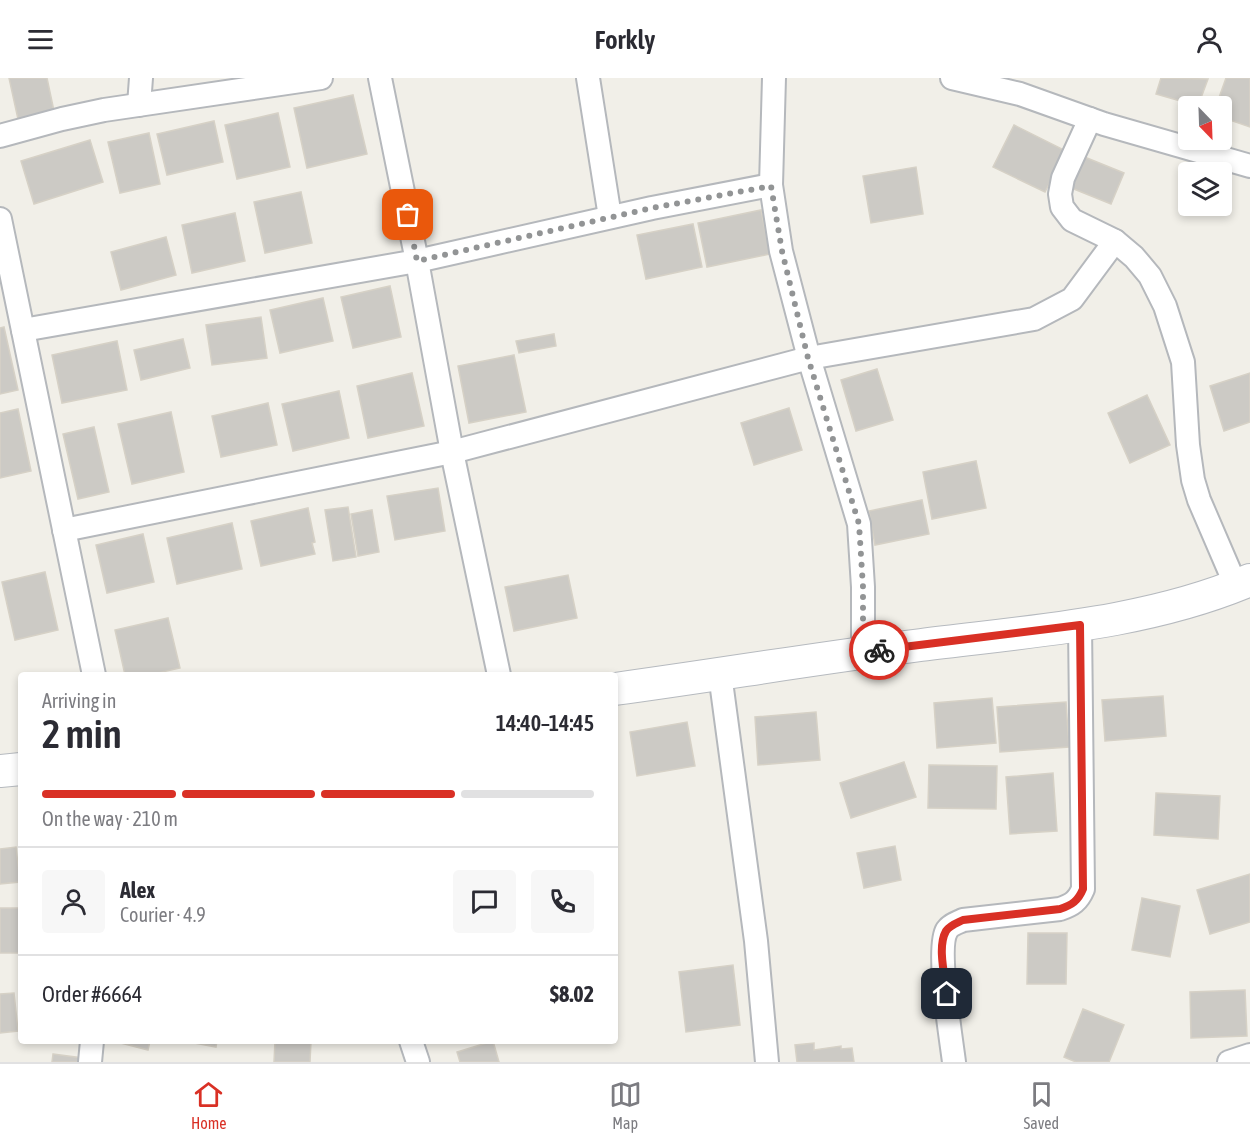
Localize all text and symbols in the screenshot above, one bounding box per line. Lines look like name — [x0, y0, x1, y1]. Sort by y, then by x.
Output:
icon: menu — [24, 23, 57, 56]
icon: person — [1193, 23, 1226, 56]
text: Forkly — [595, 24, 655, 55]
north arrow — [1178, 96, 1232, 150]
map controls — [1178, 96, 1232, 216]
button: layers — [1178, 162, 1232, 216]
pin — [382, 189, 433, 240]
icon: bag — [391, 198, 424, 231]
courier — [849, 620, 909, 680]
icon: bike — [863, 634, 896, 667]
text: Arriving in — [42, 689, 116, 712]
text: 14:40–14:45 — [496, 710, 594, 736]
text: 2 min — [42, 712, 122, 756]
text: On the way · 210 m — [42, 807, 178, 830]
button: person — [42, 870, 105, 933]
button: chat — [453, 870, 516, 933]
button: phone — [531, 870, 594, 933]
text: Alex — [120, 877, 155, 903]
text: Courier · 4.9 — [120, 903, 206, 926]
pin — [921, 968, 972, 1019]
icon: home — [930, 977, 963, 1010]
text: Order #6664 — [42, 981, 142, 1007]
text: $8.02 — [550, 981, 594, 1007]
tab: Home — [191, 1078, 227, 1132]
tab: Map — [609, 1078, 642, 1132]
tab: Saved — [1024, 1078, 1059, 1132]

